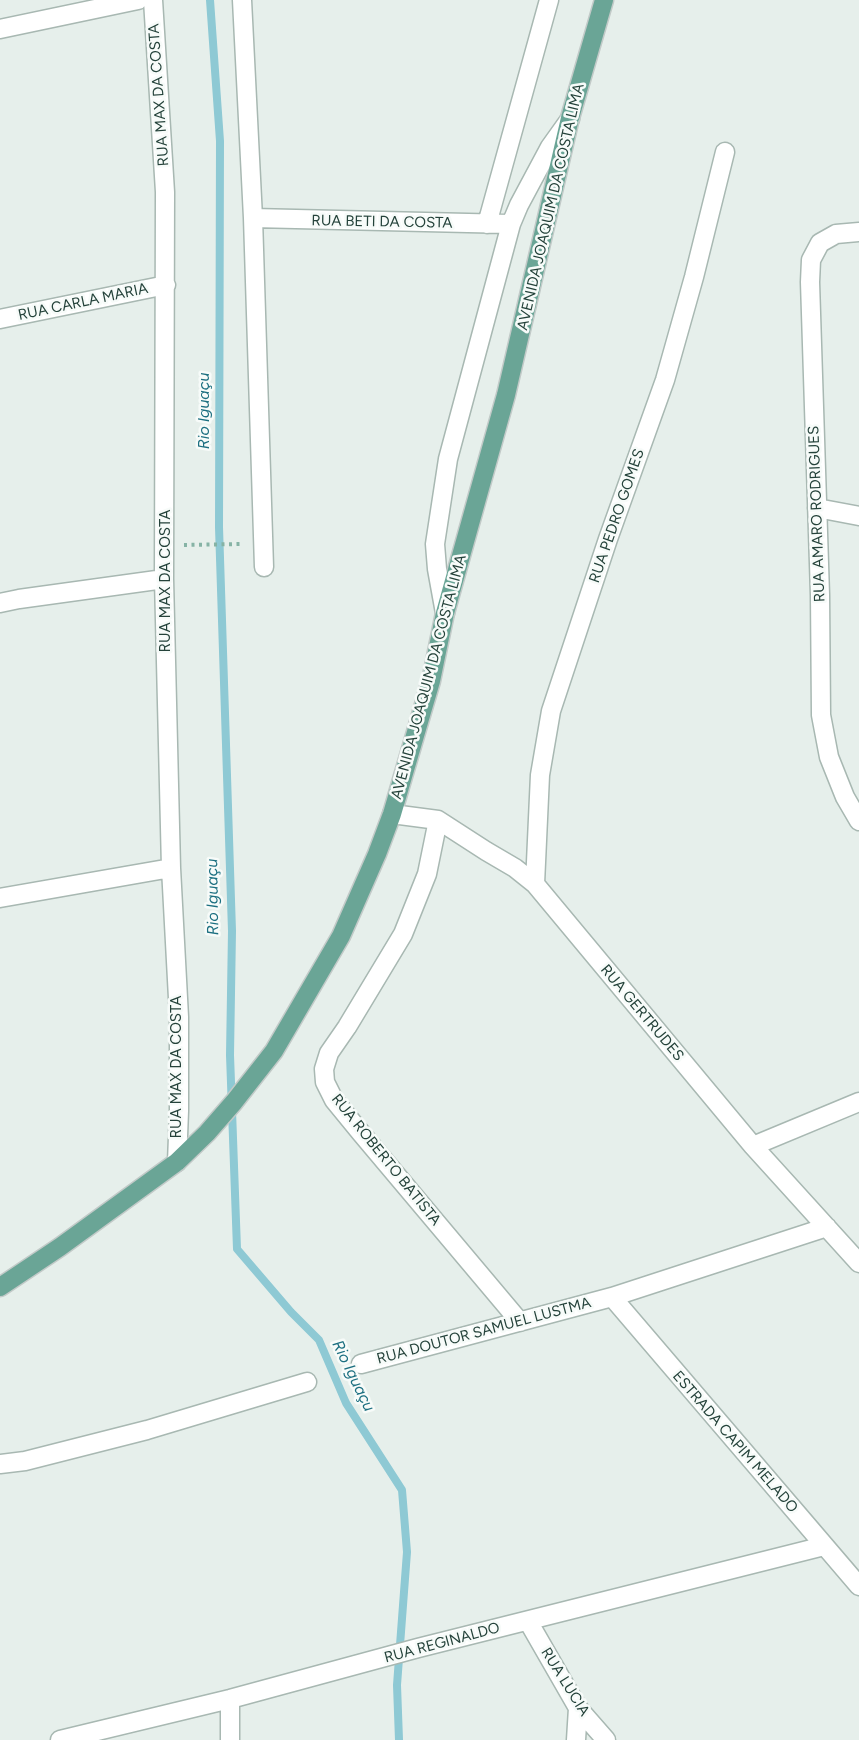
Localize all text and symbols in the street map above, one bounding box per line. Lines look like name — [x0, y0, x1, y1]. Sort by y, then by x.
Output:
street label: RUA MAX DA COSTA — [145, 23, 173, 167]
street label: AVENIDA JOAQUIM DA COSTA LIMA — [514, 82, 588, 332]
street label: RUA BETI DA COSTA — [311, 212, 453, 232]
street label: RUA CARLA MARIA — [16, 279, 150, 325]
water label: Rio Iguaçu — [194, 373, 214, 449]
street label: RUA AMARO RODRIGUES — [805, 425, 829, 603]
street label: RUA PEDRO GOMES — [586, 447, 648, 585]
street label: RUA MAX DA COSTA — [157, 510, 175, 652]
street label: AVENIDA JOAQUIM DA COSTA LIMA — [388, 553, 470, 801]
water label: Rio Iguaçu — [203, 859, 223, 935]
street label: RUA GERTRUDES — [596, 961, 688, 1065]
street label: RUA MAX DA COSTA — [168, 996, 186, 1138]
street label: RUA ROBERTO BATISTA — [327, 1091, 445, 1229]
street label: RUA DOUTOR SAMUEL LUSTMA — [375, 1294, 593, 1368]
water label: Rio Iguaçu — [328, 1337, 378, 1415]
street label: ESTRADA CAPIM MELADO — [669, 1368, 801, 1516]
street label: RUA REGINALDO — [382, 1619, 502, 1667]
street label: RUA LUCIA — [537, 1644, 593, 1720]

